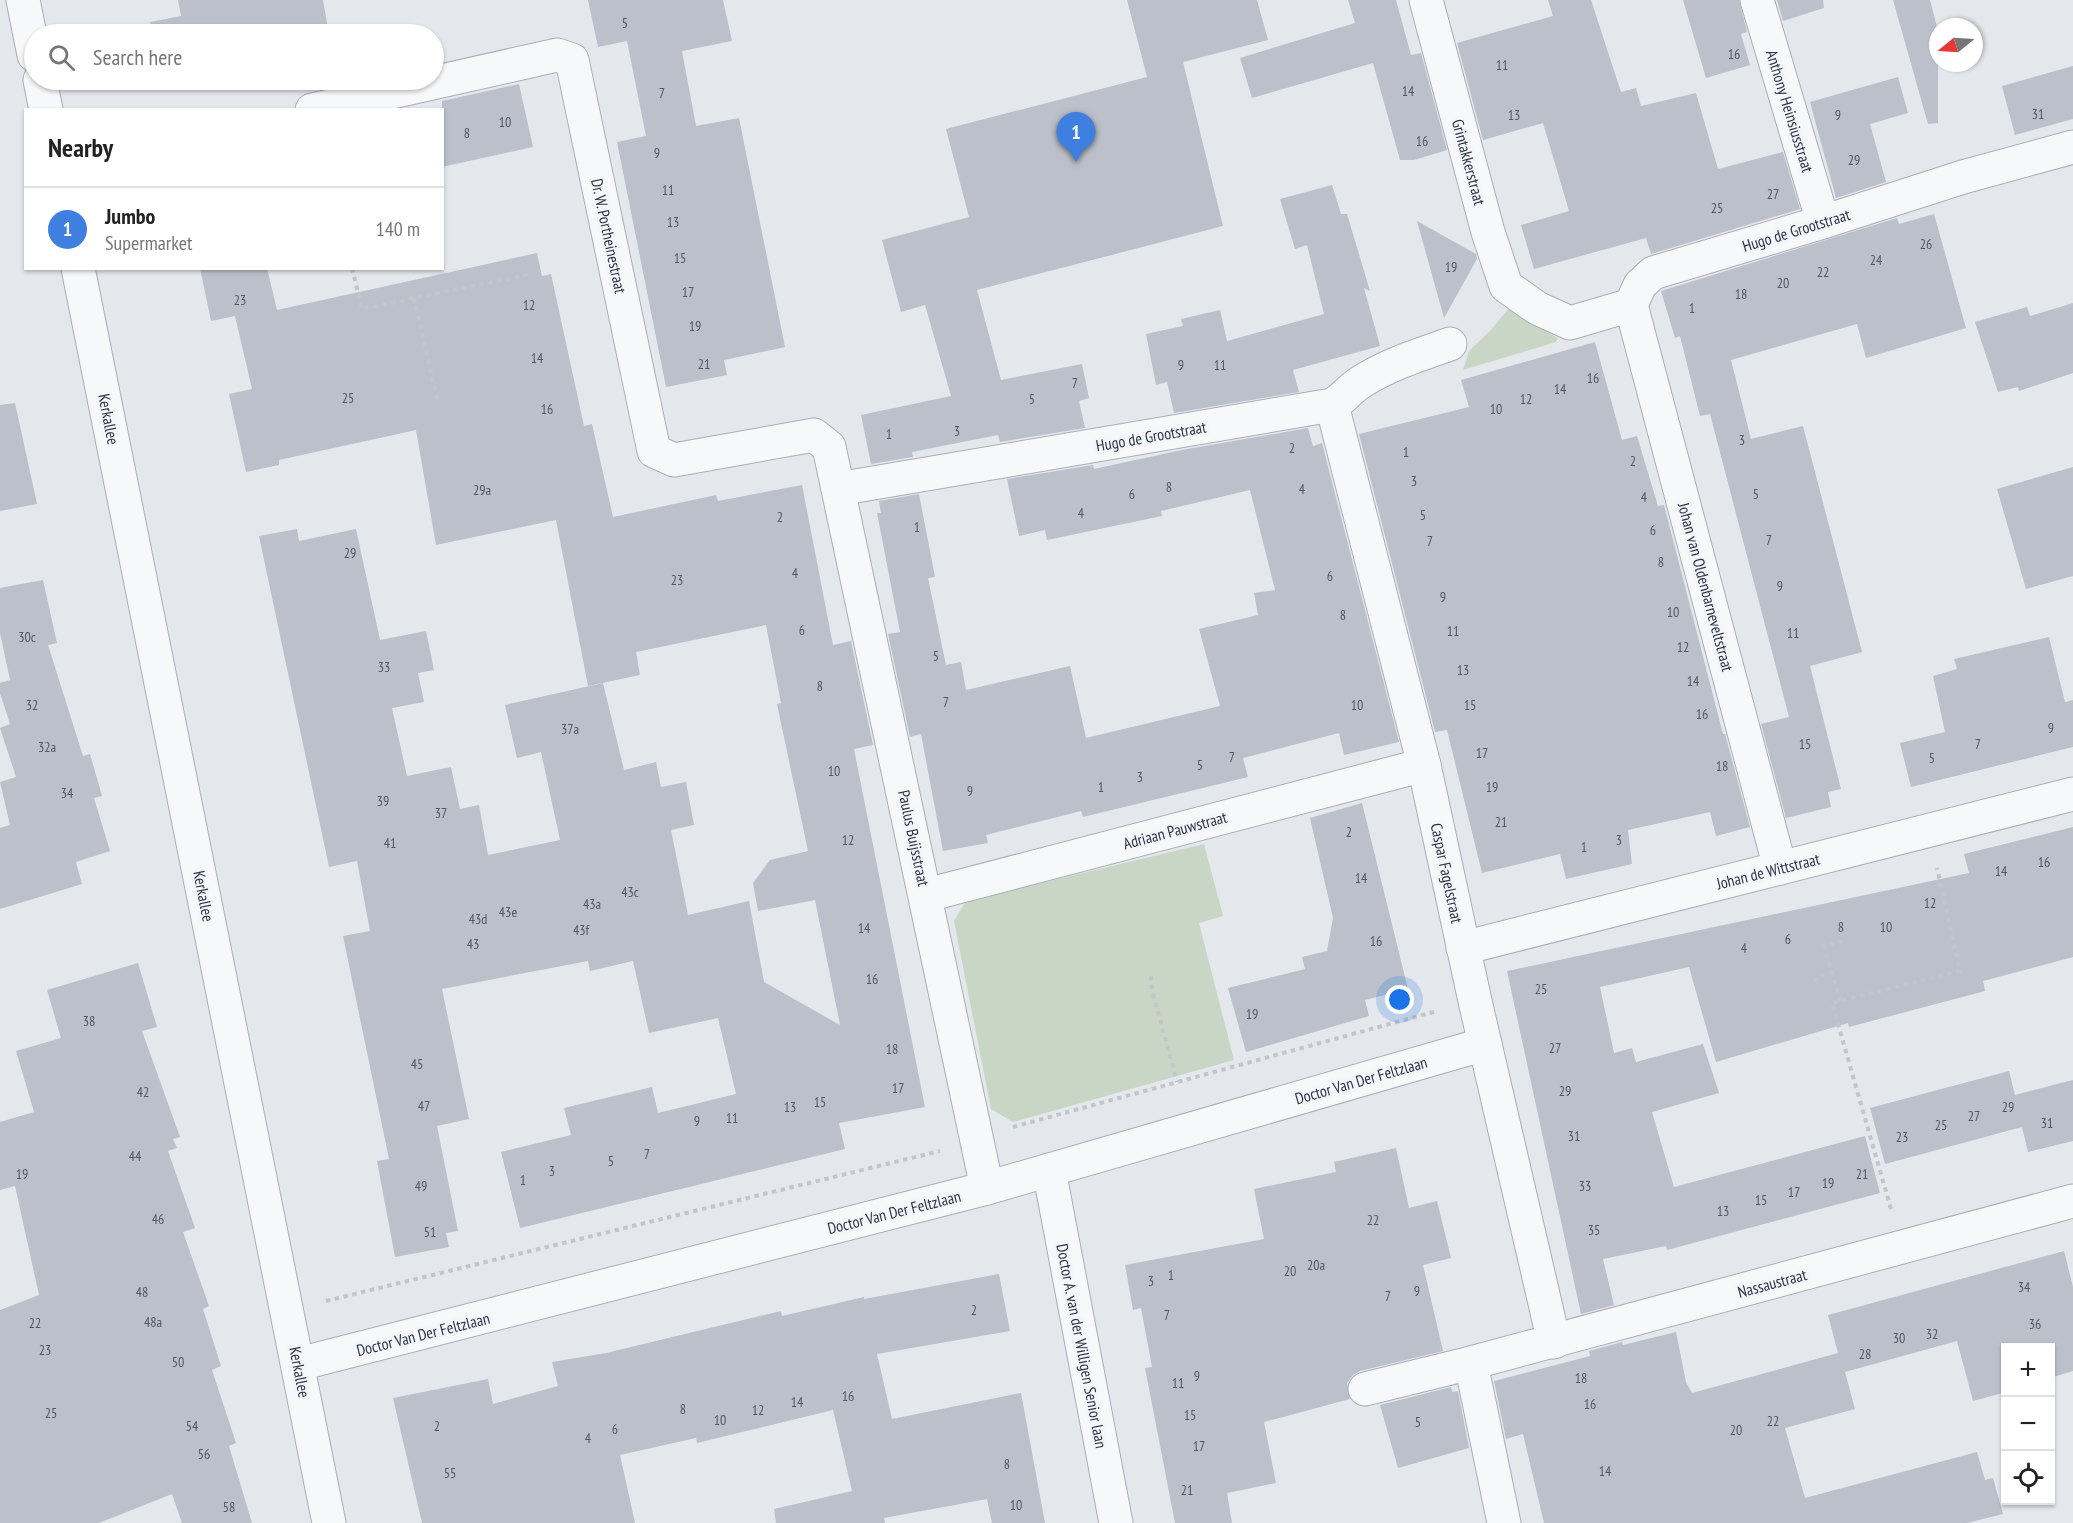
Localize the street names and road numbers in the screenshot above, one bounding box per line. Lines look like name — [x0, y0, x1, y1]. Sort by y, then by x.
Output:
street label: Anthony Heinsiusstraat — [1762, 47, 1818, 175]
street label: Grintakkerstraat — [1448, 117, 1490, 208]
street label: Dr. W. Portheinestraat — [587, 177, 631, 296]
street label: Hugo de Grootstraat — [1740, 204, 1853, 256]
street label: Kerkallee — [94, 392, 124, 446]
street label: Hugo de Grootstraat — [1094, 416, 1208, 456]
street label: Johan van Oldenbarneveltstraat — [1674, 499, 1738, 674]
street label: Paulus Buijsstraat — [894, 788, 934, 888]
street label: Adriaan Pauwstraat — [1121, 806, 1230, 853]
street label: Caspar Fagelstraat — [1427, 821, 1467, 925]
street label: Johan de Wittstraat — [1713, 848, 1822, 894]
street label: Kerkallee — [189, 869, 219, 923]
street label: Doctor Van Der Feltzlaan — [1293, 1052, 1429, 1108]
street label: Doctor Van Der Feltzlaan — [825, 1186, 963, 1238]
street label: Doctor A. van der Willigen Senior laan — [1052, 1242, 1112, 1450]
street label: Nassaustraat — [1735, 1264, 1809, 1302]
street label: Doctor Van Der Feltzlaan — [354, 1308, 492, 1360]
street label: Kerkallee — [285, 1345, 315, 1399]

